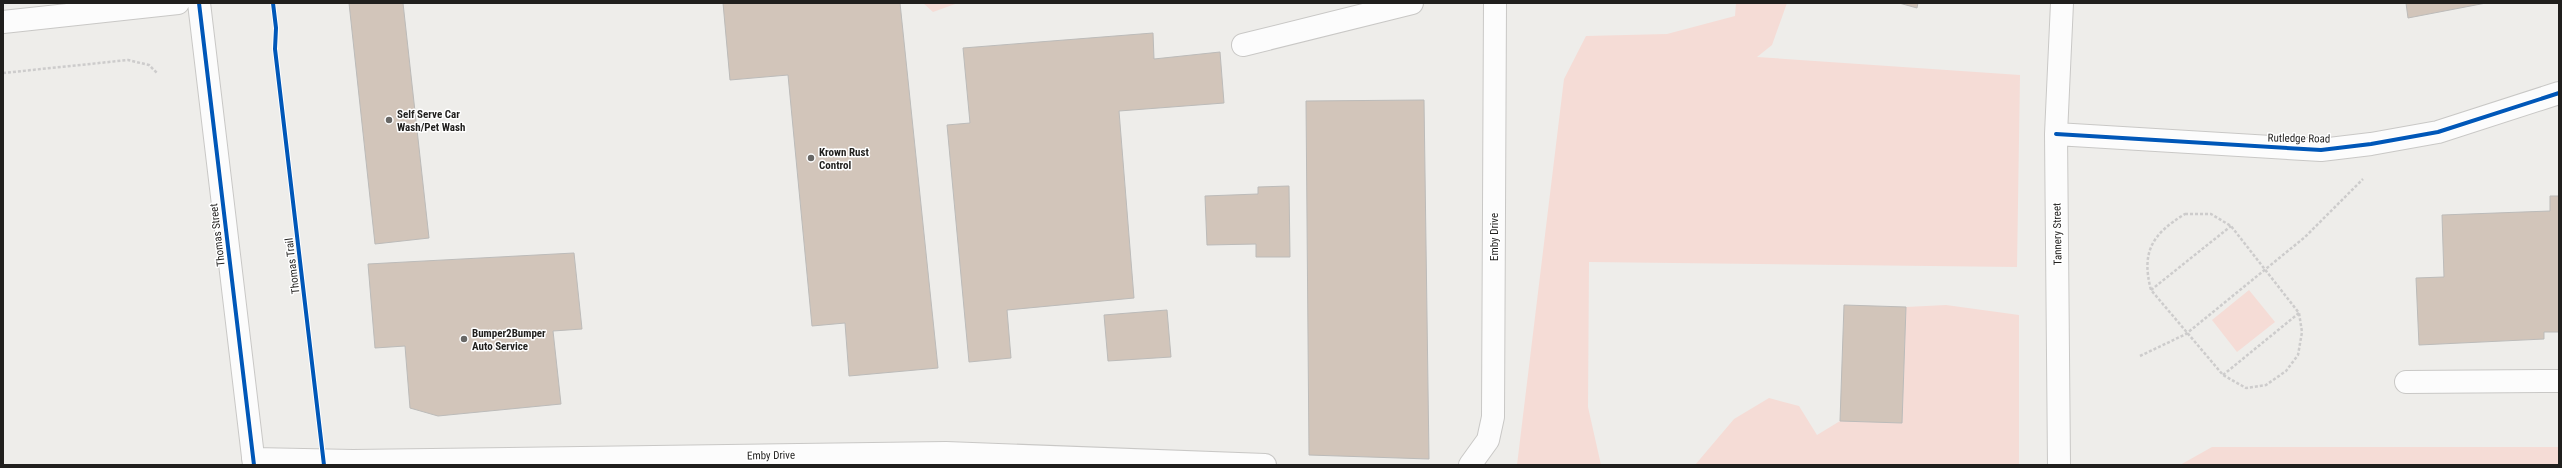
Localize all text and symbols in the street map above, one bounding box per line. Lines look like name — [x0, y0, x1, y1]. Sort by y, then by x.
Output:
place label: Self Serve Car Wash/Pet Wash — [397, 108, 465, 134]
marker: Self Serve Car Wash/Pet Wash — [384, 115, 394, 125]
street label: Rutledge Road — [2268, 131, 2330, 146]
place label: Krown Rust Control — [819, 146, 869, 172]
marker: Krown Rust Control — [806, 153, 816, 163]
street label: Thomas Street — [207, 203, 228, 267]
street label: Tannery Street — [2050, 203, 2065, 265]
street label: Emby Drive — [1488, 213, 1501, 261]
street label: Thomas Trail — [283, 237, 302, 295]
place label: Bumper2Bumper Auto Service — [472, 327, 546, 353]
marker: Bumper2Bumper Auto Service — [459, 334, 469, 344]
street label: Emby Drive — [747, 449, 795, 462]

